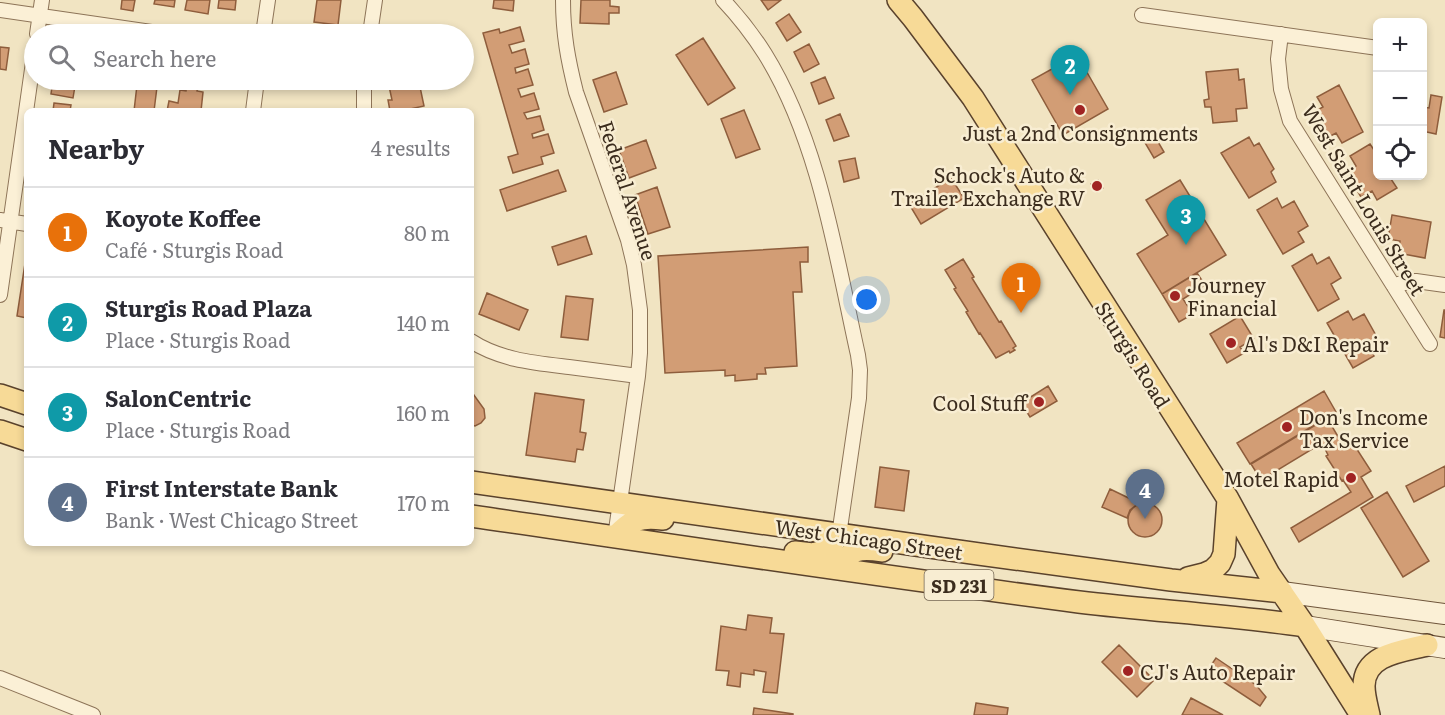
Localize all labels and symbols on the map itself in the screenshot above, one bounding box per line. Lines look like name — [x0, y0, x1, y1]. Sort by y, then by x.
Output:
pin: 2 — [1050, 46, 1090, 95]
street label: West Saint Louis Street — [1296, 97, 1434, 301]
marker: Just a 2nd Consignments — [1073, 103, 1087, 117]
street label: Federal Avenue — [592, 116, 666, 264]
place label: Just a 2nd Consignments — [962, 117, 1198, 147]
place label: Schock's Auto & Trailer Exchange RV — [890, 159, 1085, 212]
marker: Schock's Auto & Trailer Exchange RV — [1090, 179, 1104, 193]
pin: 3 — [1166, 196, 1206, 245]
pin: 1 — [1002, 264, 1040, 313]
place label: Journey Financial — [1187, 269, 1277, 322]
your location — [852, 285, 881, 314]
marker: Journey Financial — [1168, 289, 1182, 303]
street label: Sturgis Road — [1089, 295, 1179, 413]
place label: Al's D&I Repair — [1243, 328, 1389, 358]
marker: Al's D&I Repair — [1224, 336, 1238, 350]
place label: Cool Stuff — [933, 387, 1029, 417]
marker: Cool Stuff — [1032, 395, 1046, 409]
place label: Don's Income Tax Service — [1299, 401, 1428, 454]
marker: Don's Income Tax Service — [1280, 420, 1294, 434]
place label: Motel Rapid — [1223, 463, 1339, 493]
pin: 4 — [1126, 470, 1164, 519]
marker: Motel Rapid — [1344, 471, 1358, 485]
street label: West Chicago Street — [773, 510, 965, 566]
road number: SD 231 — [924, 570, 994, 600]
place label: CJ's Auto Repair — [1140, 656, 1296, 686]
marker: CJ's Auto Repair — [1121, 664, 1135, 678]

